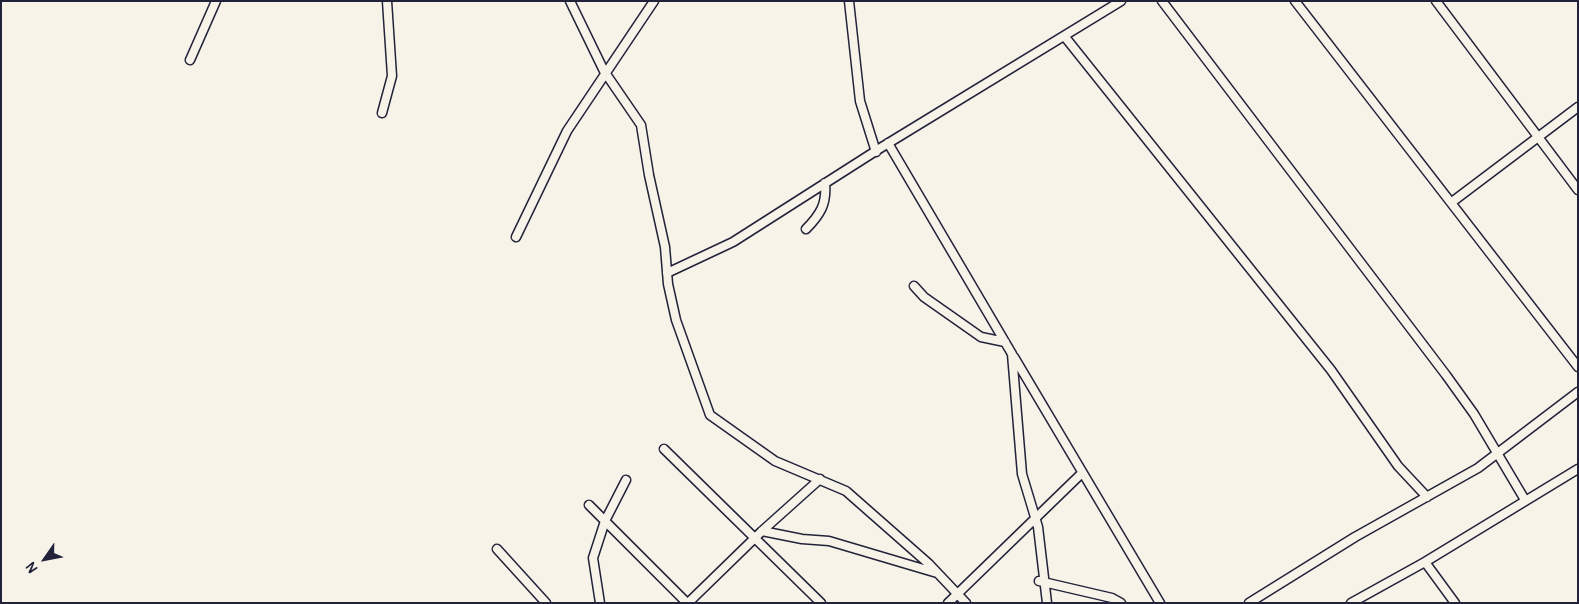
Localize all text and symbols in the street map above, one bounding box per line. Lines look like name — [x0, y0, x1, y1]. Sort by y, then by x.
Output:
north arrow — [20, 534, 70, 584]
text: N — [22, 559, 42, 576]

